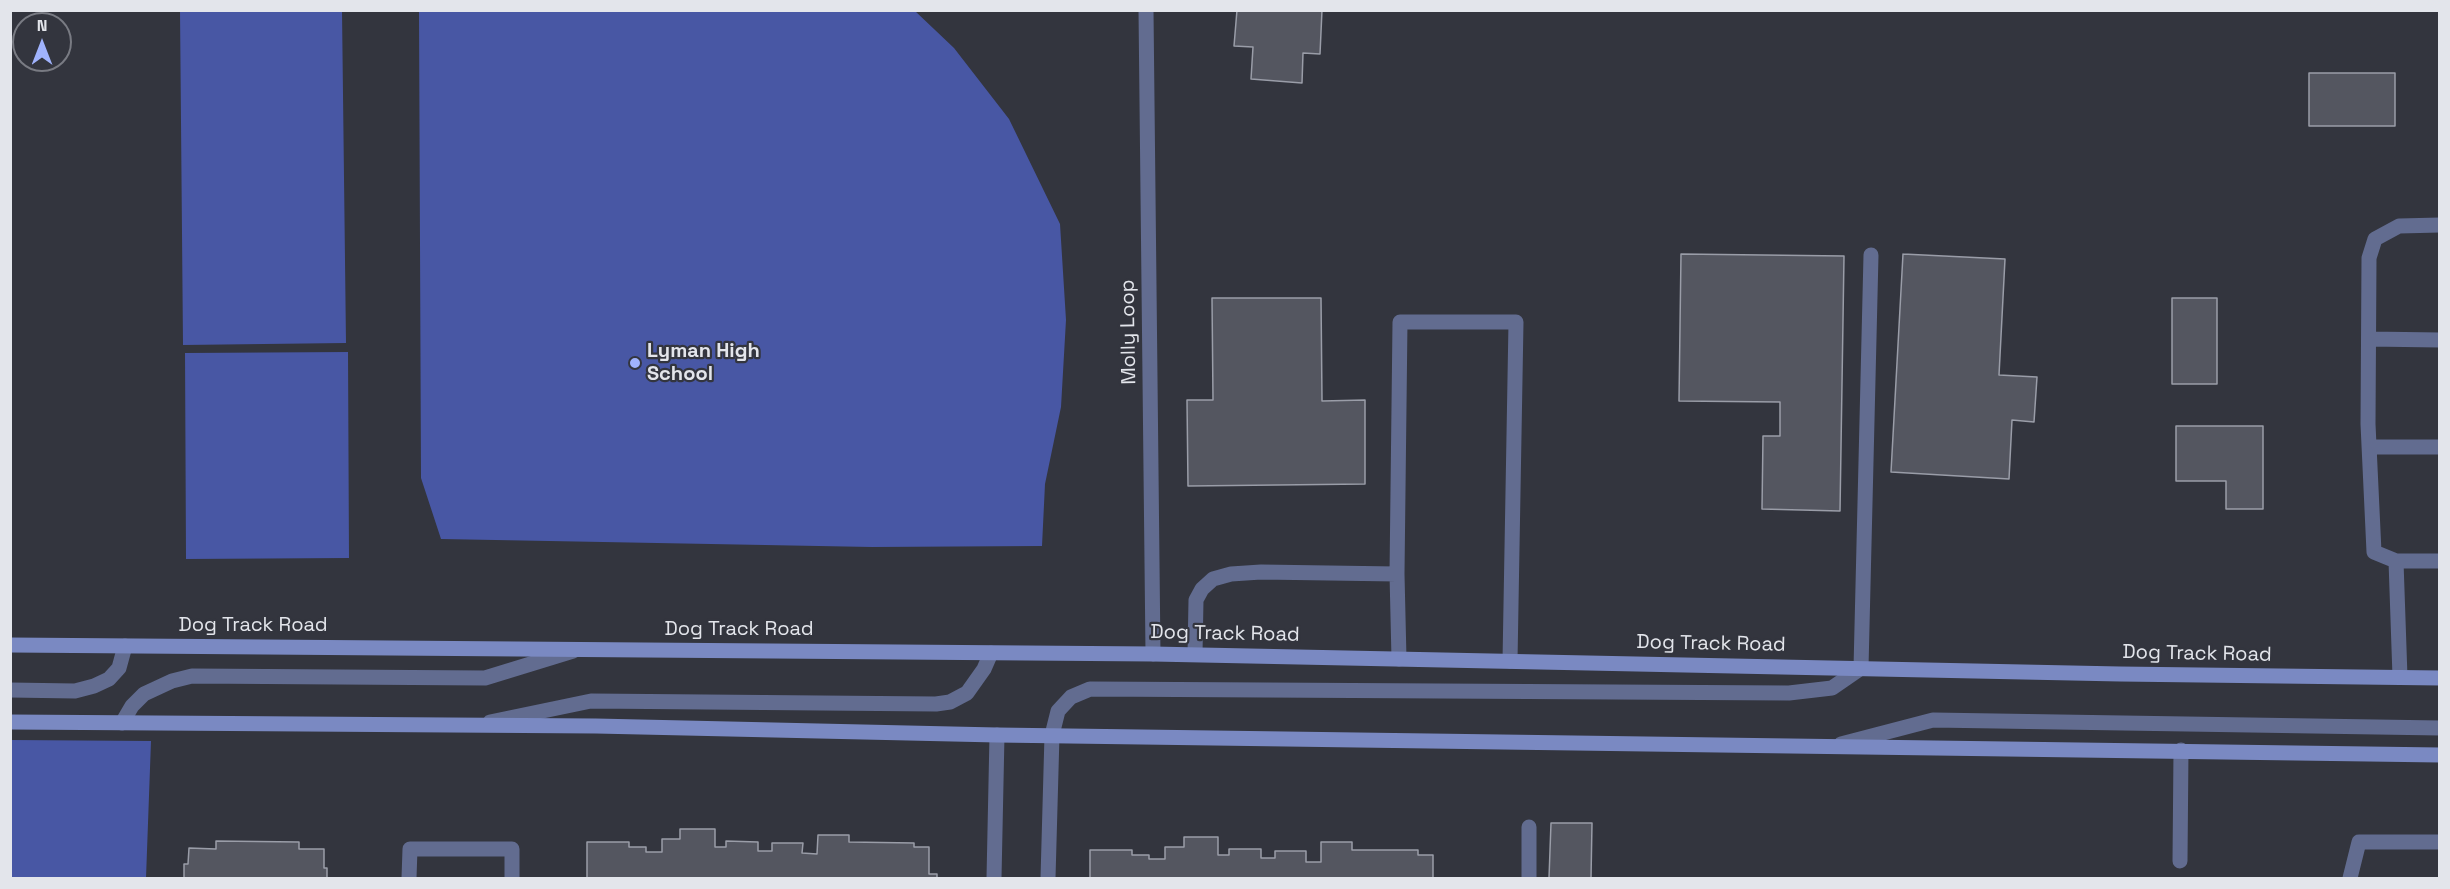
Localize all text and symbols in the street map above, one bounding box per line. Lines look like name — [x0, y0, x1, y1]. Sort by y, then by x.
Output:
north arrow — [12, 12, 72, 72]
text: N — [37, 15, 47, 36]
street label: Molly Loop — [1116, 279, 1142, 385]
place label: Lyman High School — [647, 340, 760, 387]
marker: Lyman High School — [628, 356, 642, 370]
street label: Dog Track Road — [178, 614, 328, 638]
street label: Dog Track Road — [664, 618, 814, 642]
street label: Dog Track Road — [1150, 621, 1300, 647]
street label: Dog Track Road — [1636, 631, 1786, 657]
street label: Dog Track Road — [2122, 641, 2272, 667]

